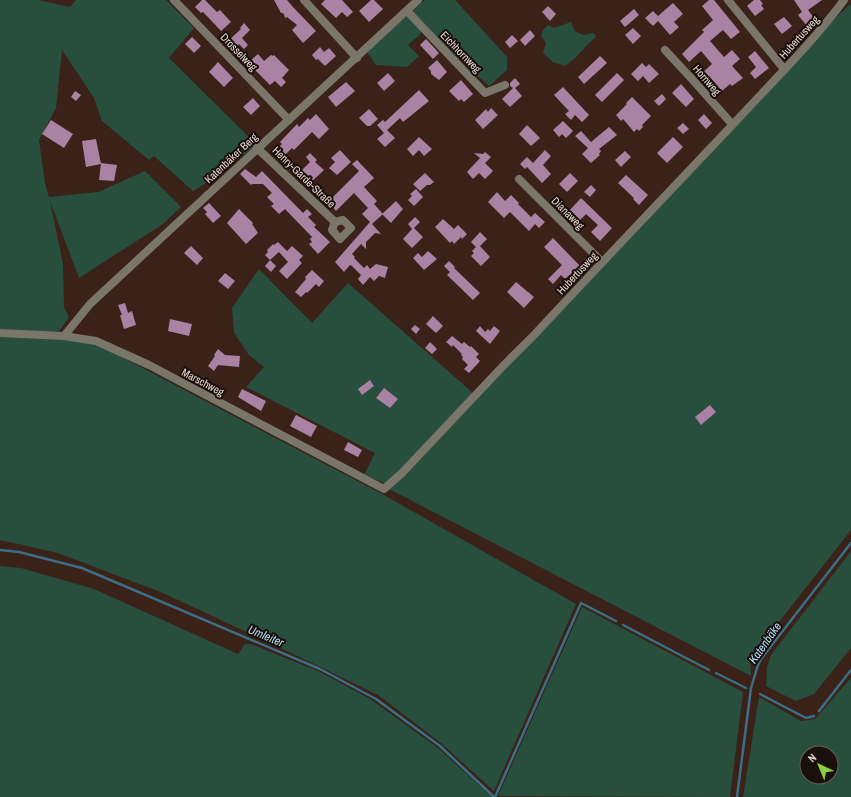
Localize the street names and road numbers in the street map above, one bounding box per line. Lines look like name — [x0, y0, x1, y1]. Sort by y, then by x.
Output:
street label: Hubertusweg — [776, 13, 822, 61]
street label: Eichhornweg — [438, 28, 484, 76]
street label: Drosselweg — [218, 30, 260, 74]
street label: Hornweg — [690, 62, 724, 98]
street label: Katenbäker Berg — [201, 130, 261, 186]
street label: Henry-Garde-Straße — [270, 143, 338, 211]
street label: Dianaweg — [549, 194, 587, 232]
street label: Hubertusweg — [554, 249, 600, 297]
street label: Marschweg — [179, 365, 227, 399]

